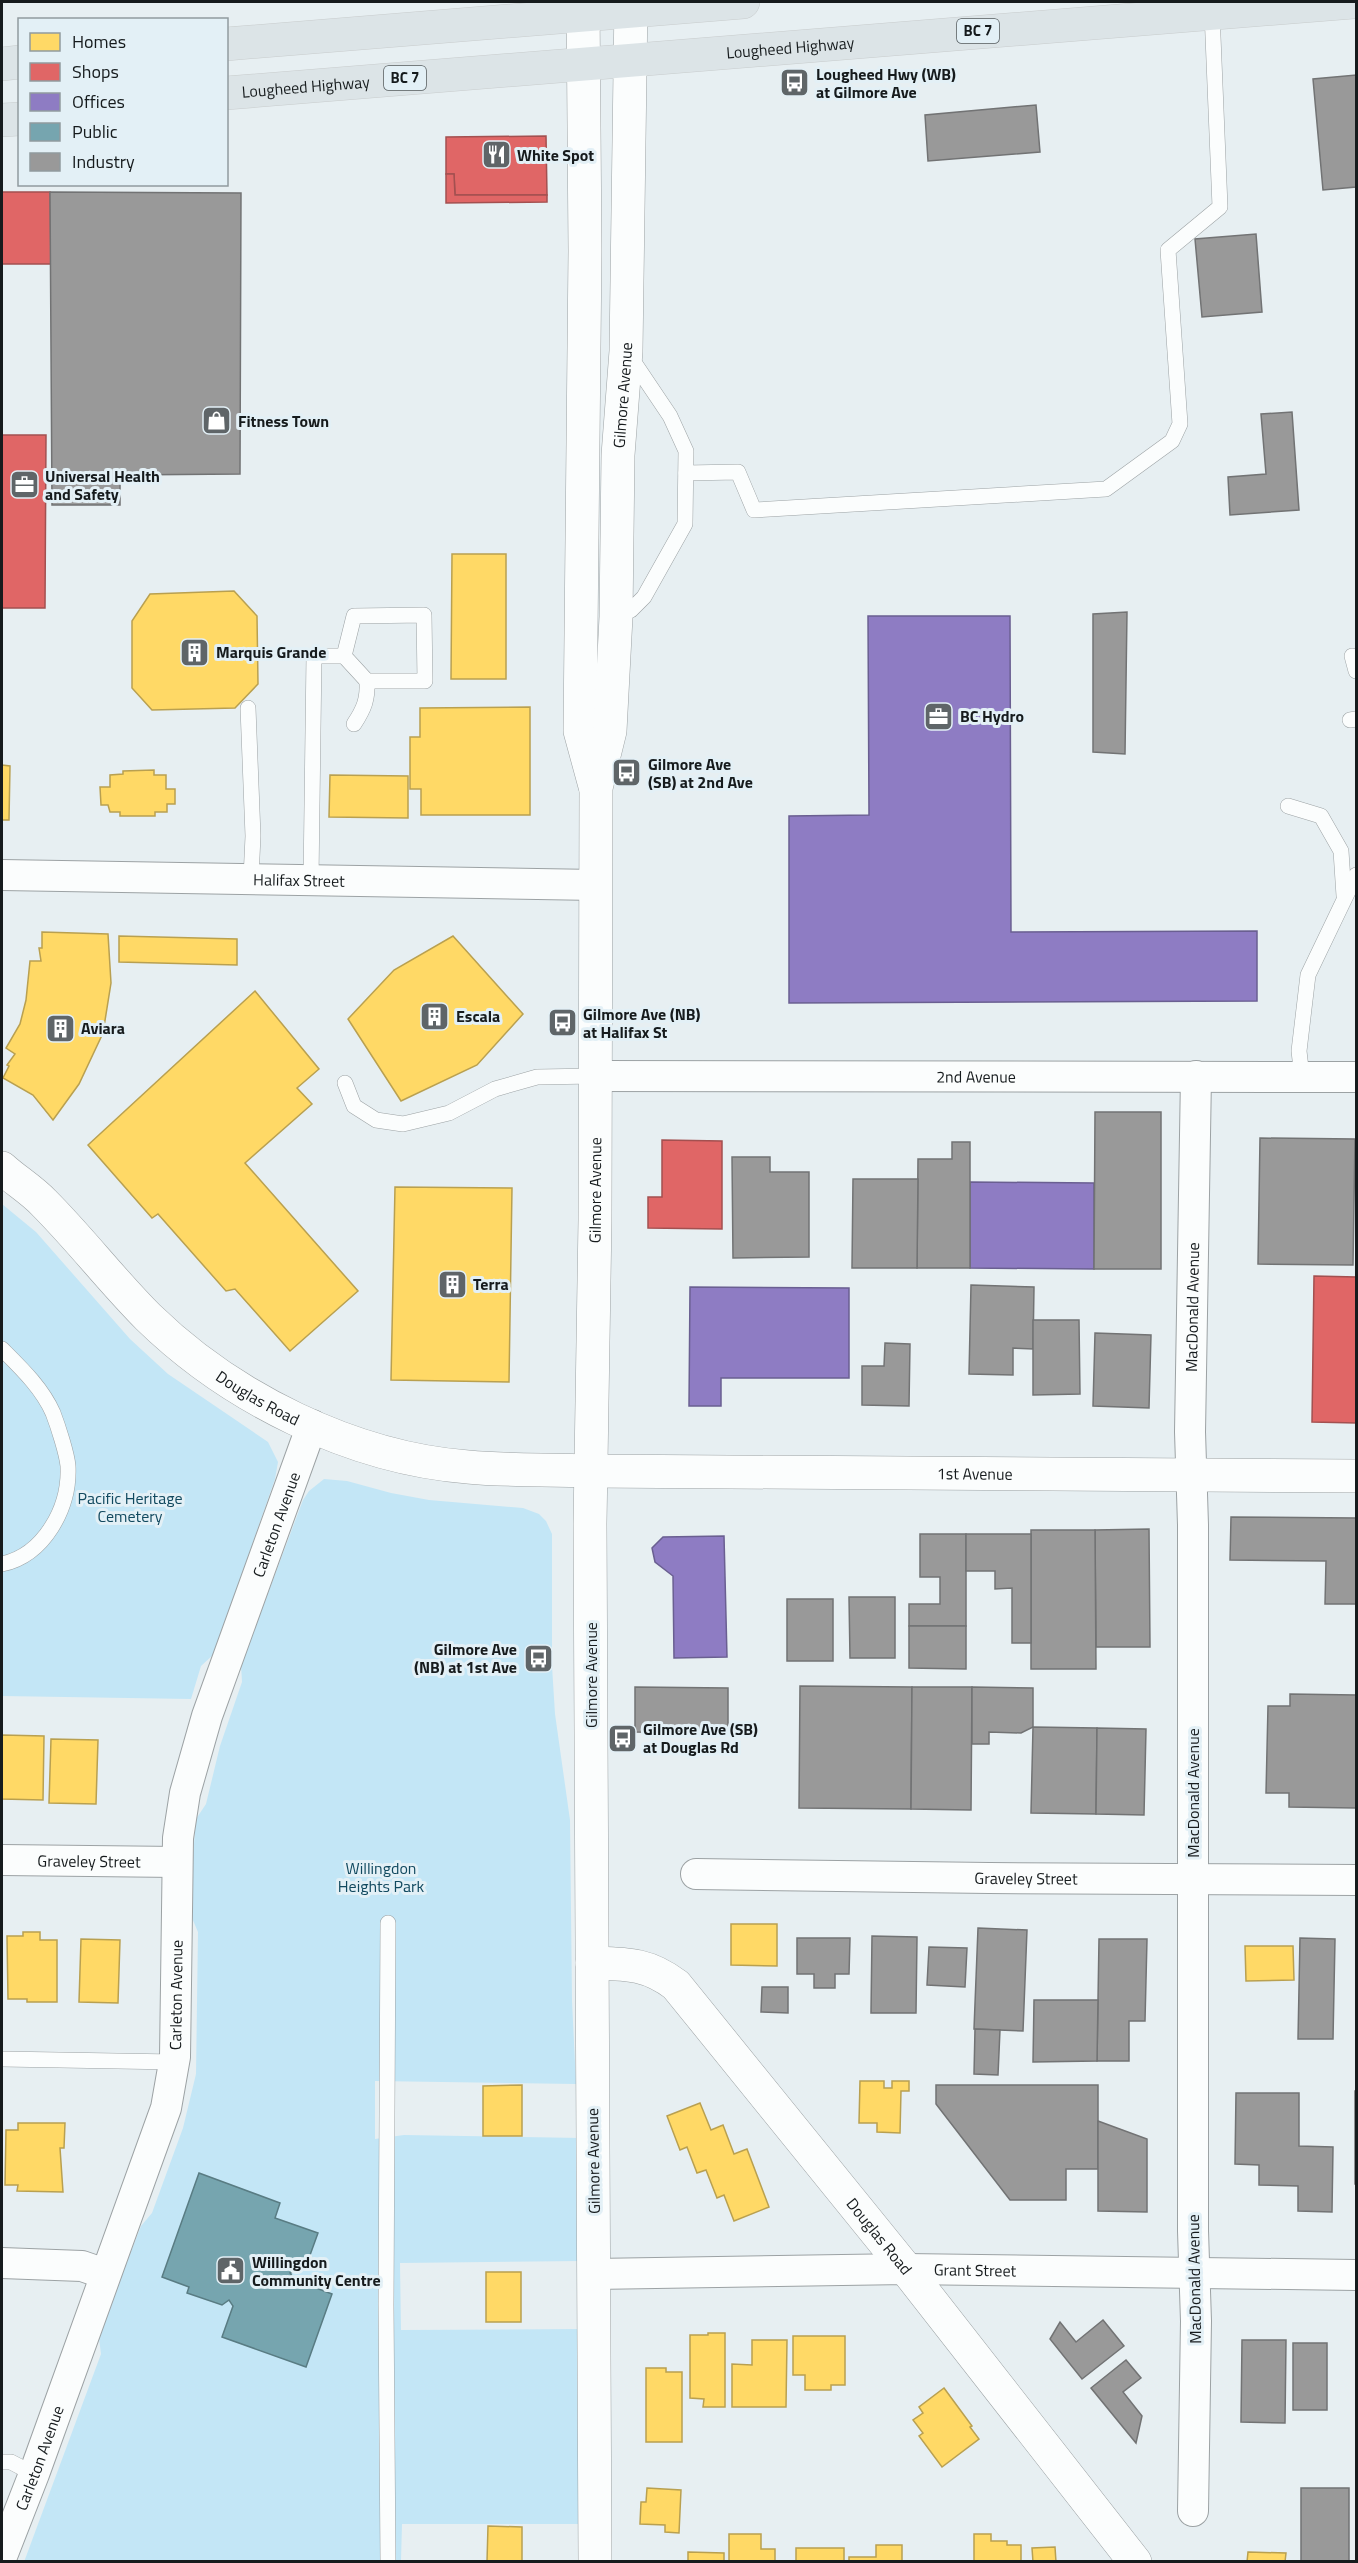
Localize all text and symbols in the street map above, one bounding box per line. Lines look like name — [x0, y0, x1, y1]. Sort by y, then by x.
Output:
legend — [18, 18, 228, 186]
road number: BC 7 — [957, 19, 999, 43]
text: Homes — [72, 28, 126, 55]
street label: Lougheed Highway — [725, 30, 855, 65]
text: Shops — [72, 58, 119, 85]
place label: Lougheed Hwy (WB) at Gilmore Ave — [816, 62, 956, 104]
road number: BC 7 — [384, 66, 426, 90]
bus stop icon: Lougheed Hwy (WB) at Gilmore Ave — [779, 67, 811, 99]
street label: Lougheed Highway — [241, 69, 371, 104]
text: Offices — [72, 88, 125, 115]
text: Public — [72, 118, 118, 145]
restaurant icon: White Spot — [480, 139, 512, 171]
place label: White Spot — [517, 143, 594, 167]
text: Industry — [72, 148, 135, 175]
street label: Gilmore Avenue — [607, 342, 638, 449]
shop icon: Fitness Town — [201, 405, 233, 437]
place label: Fitness Town — [238, 409, 329, 433]
place label: Universal Health and Safety — [45, 464, 160, 506]
office icon: Universal Health and Safety — [8, 469, 40, 501]
building icon: Marquis Grande — [179, 636, 211, 668]
place label: Marquis Grande — [216, 640, 326, 664]
office icon: BC Hydro — [923, 700, 955, 732]
place label: BC Hydro — [960, 704, 1024, 728]
place label: Gilmore Ave (SB) at 2nd Ave — [648, 752, 753, 794]
bus stop icon: Gilmore Ave (SB) at 2nd Ave — [611, 757, 643, 789]
street label: Halifax Street — [253, 867, 345, 893]
building icon: Escala — [419, 1000, 451, 1032]
place label: Gilmore Ave (NB) at Halifax St — [583, 1002, 700, 1044]
place label: Escala — [456, 1004, 500, 1028]
bus stop icon: Gilmore Ave (NB) at Halifax St — [546, 1007, 578, 1039]
building icon: Aviara — [44, 1012, 76, 1044]
place label: Aviara — [81, 1016, 125, 1040]
street label: 2nd Avenue — [936, 1064, 1016, 1089]
street label: Gilmore Avenue — [583, 1137, 607, 1243]
street label: MacDonald Avenue — [1179, 1242, 1205, 1372]
building icon: Terra — [436, 1268, 468, 1300]
place label: Terra — [473, 1272, 509, 1296]
street label: Douglas Road — [211, 1364, 304, 1431]
street label: 1st Avenue — [937, 1461, 1013, 1486]
street label: Carleton Avenue — [246, 1469, 306, 1581]
park label: Pacific Heritage Cemetery — [78, 1486, 182, 1528]
street label: Gilmore Avenue — [579, 1622, 603, 1728]
place label: Gilmore Ave (NB) at 1st Ave — [414, 1637, 517, 1679]
bus stop icon: Gilmore Ave (NB) at 1st Ave — [522, 1642, 554, 1674]
place label: Gilmore Ave (SB) at Douglas Rd — [643, 1717, 758, 1759]
bus stop icon: Gilmore Ave (SB) at Douglas Rd — [606, 1722, 638, 1754]
street label: MacDonald Avenue — [1181, 1728, 1205, 1858]
street label: Graveley Street — [37, 1848, 141, 1874]
park label: Willingdon Heights Park — [338, 1856, 424, 1898]
street label: Graveley Street — [974, 1866, 1078, 1890]
street label: Carleton Avenue — [163, 1940, 189, 2050]
street label: Gilmore Avenue — [580, 2108, 606, 2214]
street label: Douglas Road — [841, 2193, 918, 2280]
street label: MacDonald Avenue — [1181, 2214, 1207, 2344]
place label: Willingdon Community Centre — [252, 2250, 381, 2292]
public building icon: Willingdon Community Centre — [215, 2255, 247, 2287]
street label: Grant Street — [934, 2257, 1017, 2282]
street label: Carleton Avenue — [9, 2402, 70, 2514]

